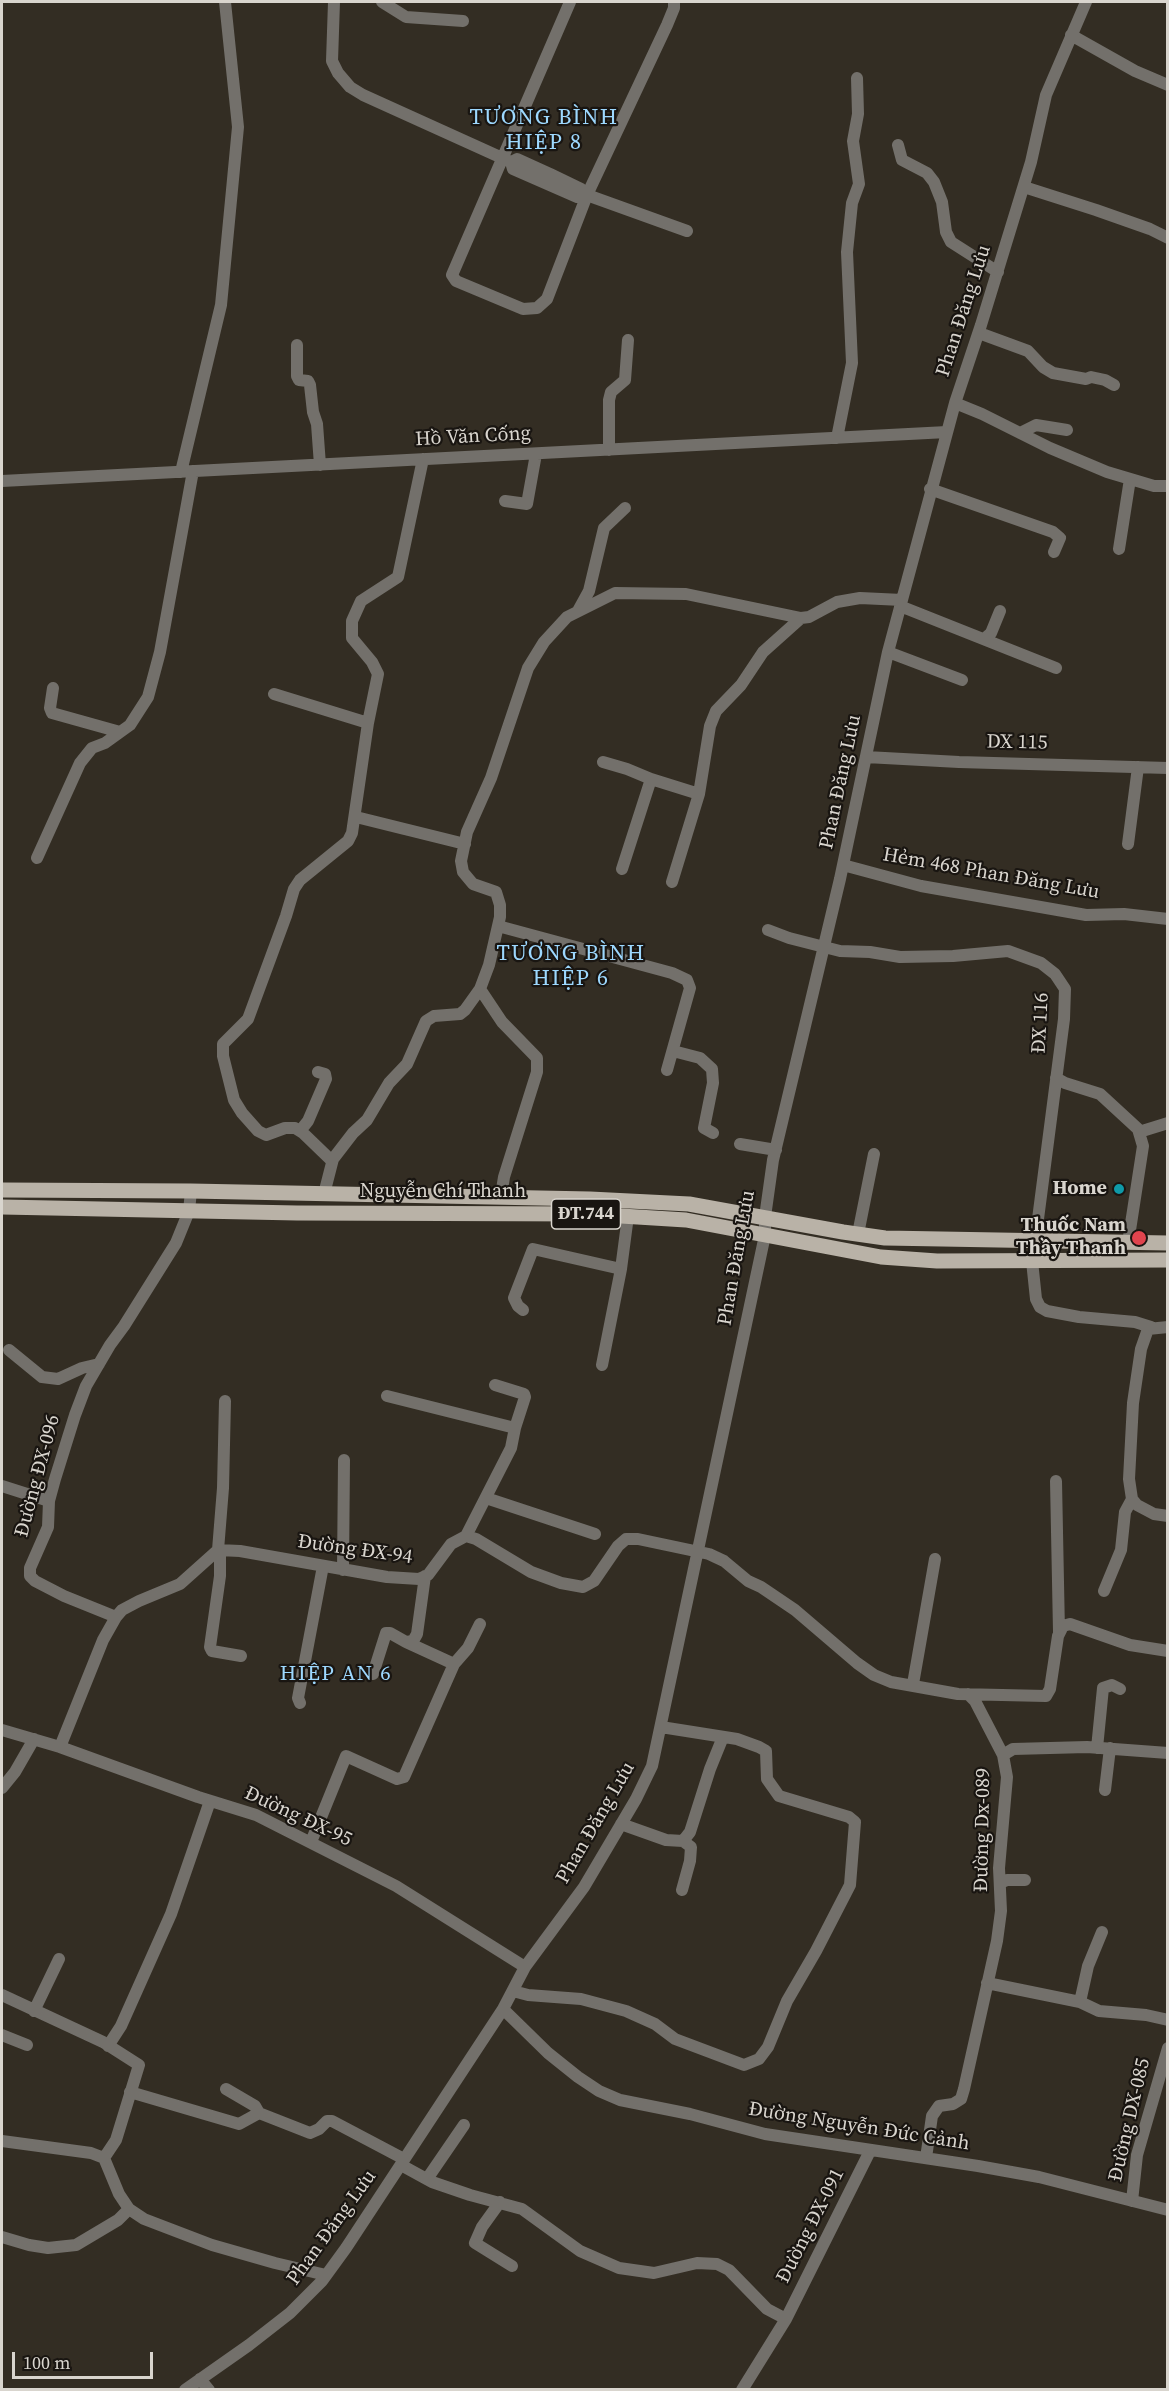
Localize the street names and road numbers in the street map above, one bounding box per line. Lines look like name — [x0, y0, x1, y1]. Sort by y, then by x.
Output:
street label: Phan Đăng Lưu — [931, 242, 997, 380]
street label: Hồ Văn Cống — [415, 422, 531, 452]
street label: Phan Đăng Lưu — [815, 713, 867, 851]
street label: DX 115 — [986, 730, 1048, 756]
street label: Hẻm 468 Phan Đăng Lưu — [881, 843, 1101, 905]
street label: ĐX 116 — [1027, 992, 1055, 1054]
street label: Nguyễn Chí Thanh — [360, 1180, 526, 1204]
street label: Phan Đăng Lưu — [713, 1189, 761, 1327]
road number: ĐT.744 — [552, 1199, 620, 1229]
street label: Đường ĐX-096 — [10, 1412, 66, 1540]
street label: Đường ĐX-94 — [296, 1530, 414, 1570]
street label: Phan Đăng Lưu — [551, 1758, 641, 1888]
street label: Đường Dx-089 — [970, 1768, 996, 1892]
street label: Đường ĐX-95 — [240, 1782, 356, 1852]
street label: Đường DX-085 — [1104, 2056, 1156, 2184]
street label: Đường Nguyễn Đức Cảnh — [747, 2098, 971, 2156]
street label: Đường ĐX-091 — [772, 2165, 850, 2287]
street label: Phan Đăng Lưu — [282, 2166, 382, 2290]

